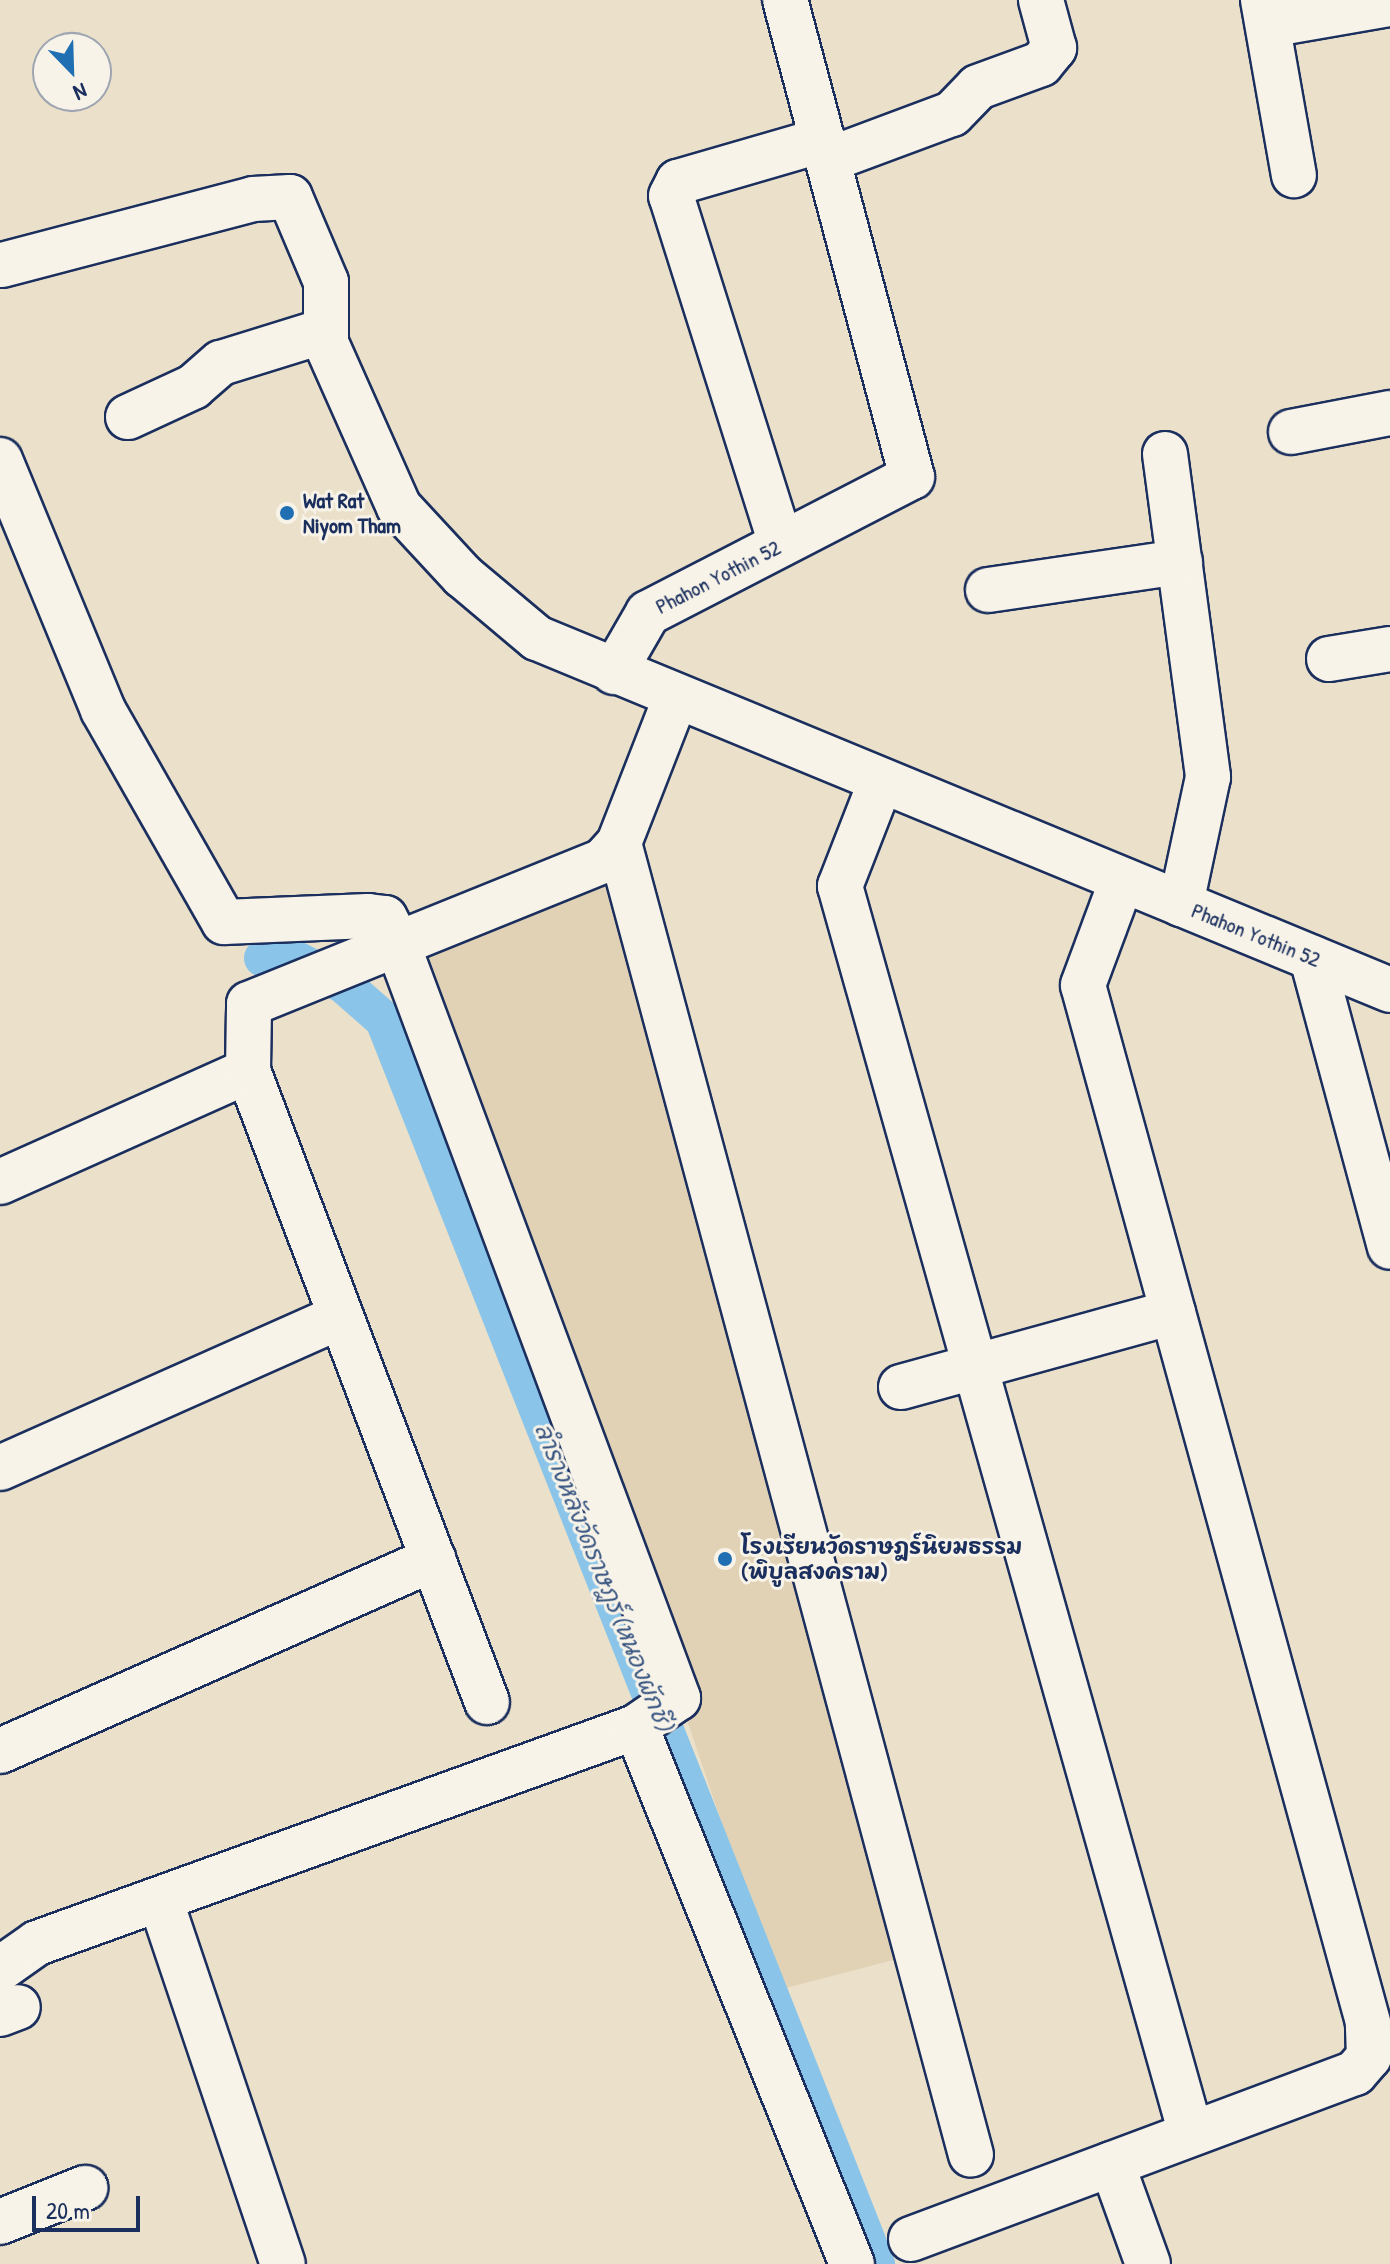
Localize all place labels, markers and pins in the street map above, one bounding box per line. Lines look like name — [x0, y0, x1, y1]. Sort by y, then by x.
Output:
place label: Wat Rat Niyom Tham — [303, 487, 401, 538]
marker: Wat Rat Niyom Tham — [278, 504, 296, 522]
place label: โรงเรียนวัดราษฎร์นิยมธรรม (พิบูลสงคราม) — [741, 1533, 1022, 1584]
marker: โรงเรียนวัดราษฎร์นิยมธรรม (พิบูลสงคราม) — [716, 1550, 734, 1568]

